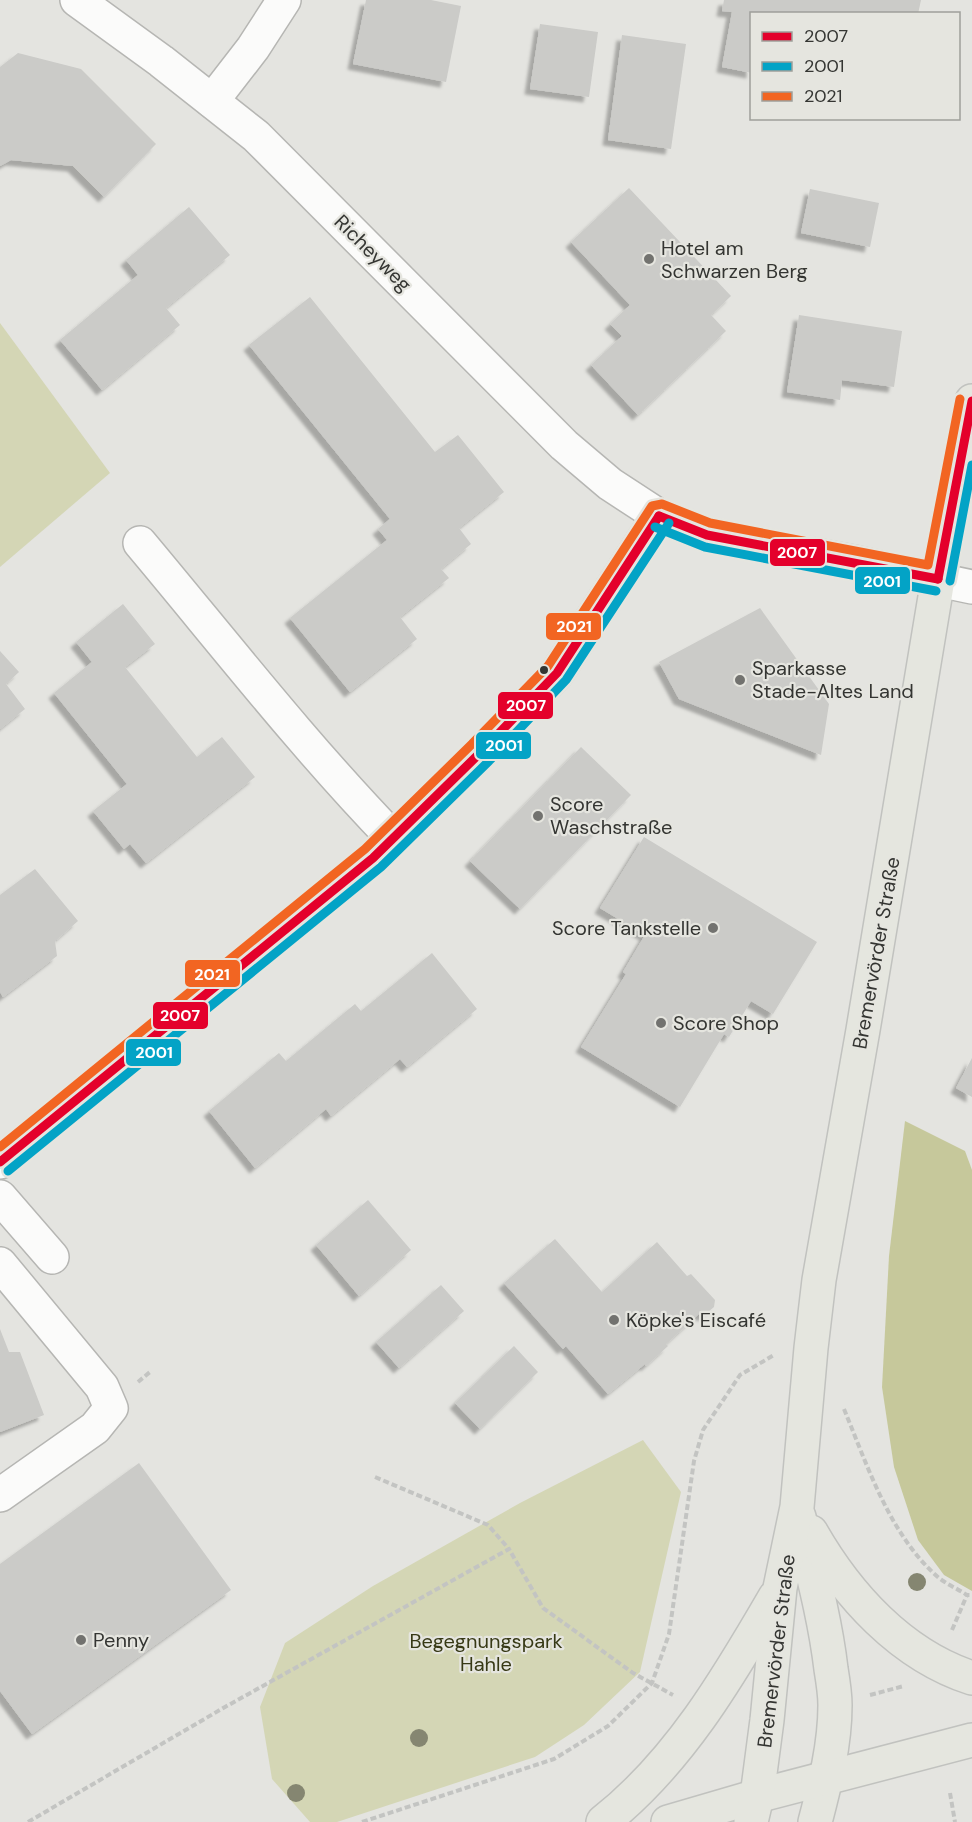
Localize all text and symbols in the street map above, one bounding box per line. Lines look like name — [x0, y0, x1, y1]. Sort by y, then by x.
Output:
legend — [750, 12, 960, 120]
text: 2007 — [804, 24, 848, 48]
text: 2001 — [804, 54, 844, 78]
text: 2021 — [804, 84, 842, 108]
street label: Richeyweg — [329, 209, 417, 297]
place label: Hotel am Schwarzen Berg — [661, 235, 808, 284]
marker: Hotel am Schwarzen Berg — [642, 252, 656, 266]
line badge: 2007 — [769, 538, 826, 567]
text: 2007 — [777, 542, 817, 563]
line badge: 2001 — [854, 566, 911, 595]
text: 2001 — [863, 571, 901, 592]
line badge: 2021 — [545, 612, 602, 641]
text: 2021 — [556, 616, 592, 637]
place label: Sparkasse Stade-Altes Land — [752, 655, 914, 704]
unlabelled marker — [538, 664, 550, 676]
marker: Sparkasse Stade-Altes Land — [733, 673, 747, 687]
line badge: 2007 — [497, 691, 554, 720]
text: 2007 — [506, 695, 546, 716]
line badge: 2001 — [475, 731, 532, 760]
text: 2001 — [485, 735, 523, 756]
place label: Score Waschstraße — [550, 791, 672, 840]
marker: Score Waschstraße — [531, 809, 545, 823]
street label: Bremervörder Straße — [846, 855, 906, 1051]
place label: Score Tankstelle — [552, 915, 701, 941]
marker: Score Tankstelle — [706, 921, 720, 935]
line badge: 2021 — [184, 959, 241, 988]
text: 2021 — [194, 964, 230, 985]
line badge: 2007 — [152, 1001, 209, 1030]
text: 2007 — [160, 1005, 200, 1026]
place label: Score Shop — [673, 1010, 779, 1036]
marker: Score Shop — [654, 1016, 668, 1030]
line badge: 2001 — [125, 1038, 182, 1067]
text: 2001 — [135, 1042, 173, 1063]
place label: Köpke's Eiscafé — [626, 1307, 766, 1333]
marker: Köpke's Eiscafé — [607, 1313, 621, 1327]
street label: Bremervörder Straße — [751, 1553, 801, 1749]
place label: Penny — [93, 1627, 149, 1653]
park label: Begegnungspark Hahle — [409, 1628, 563, 1677]
marker: Penny — [74, 1633, 88, 1647]

